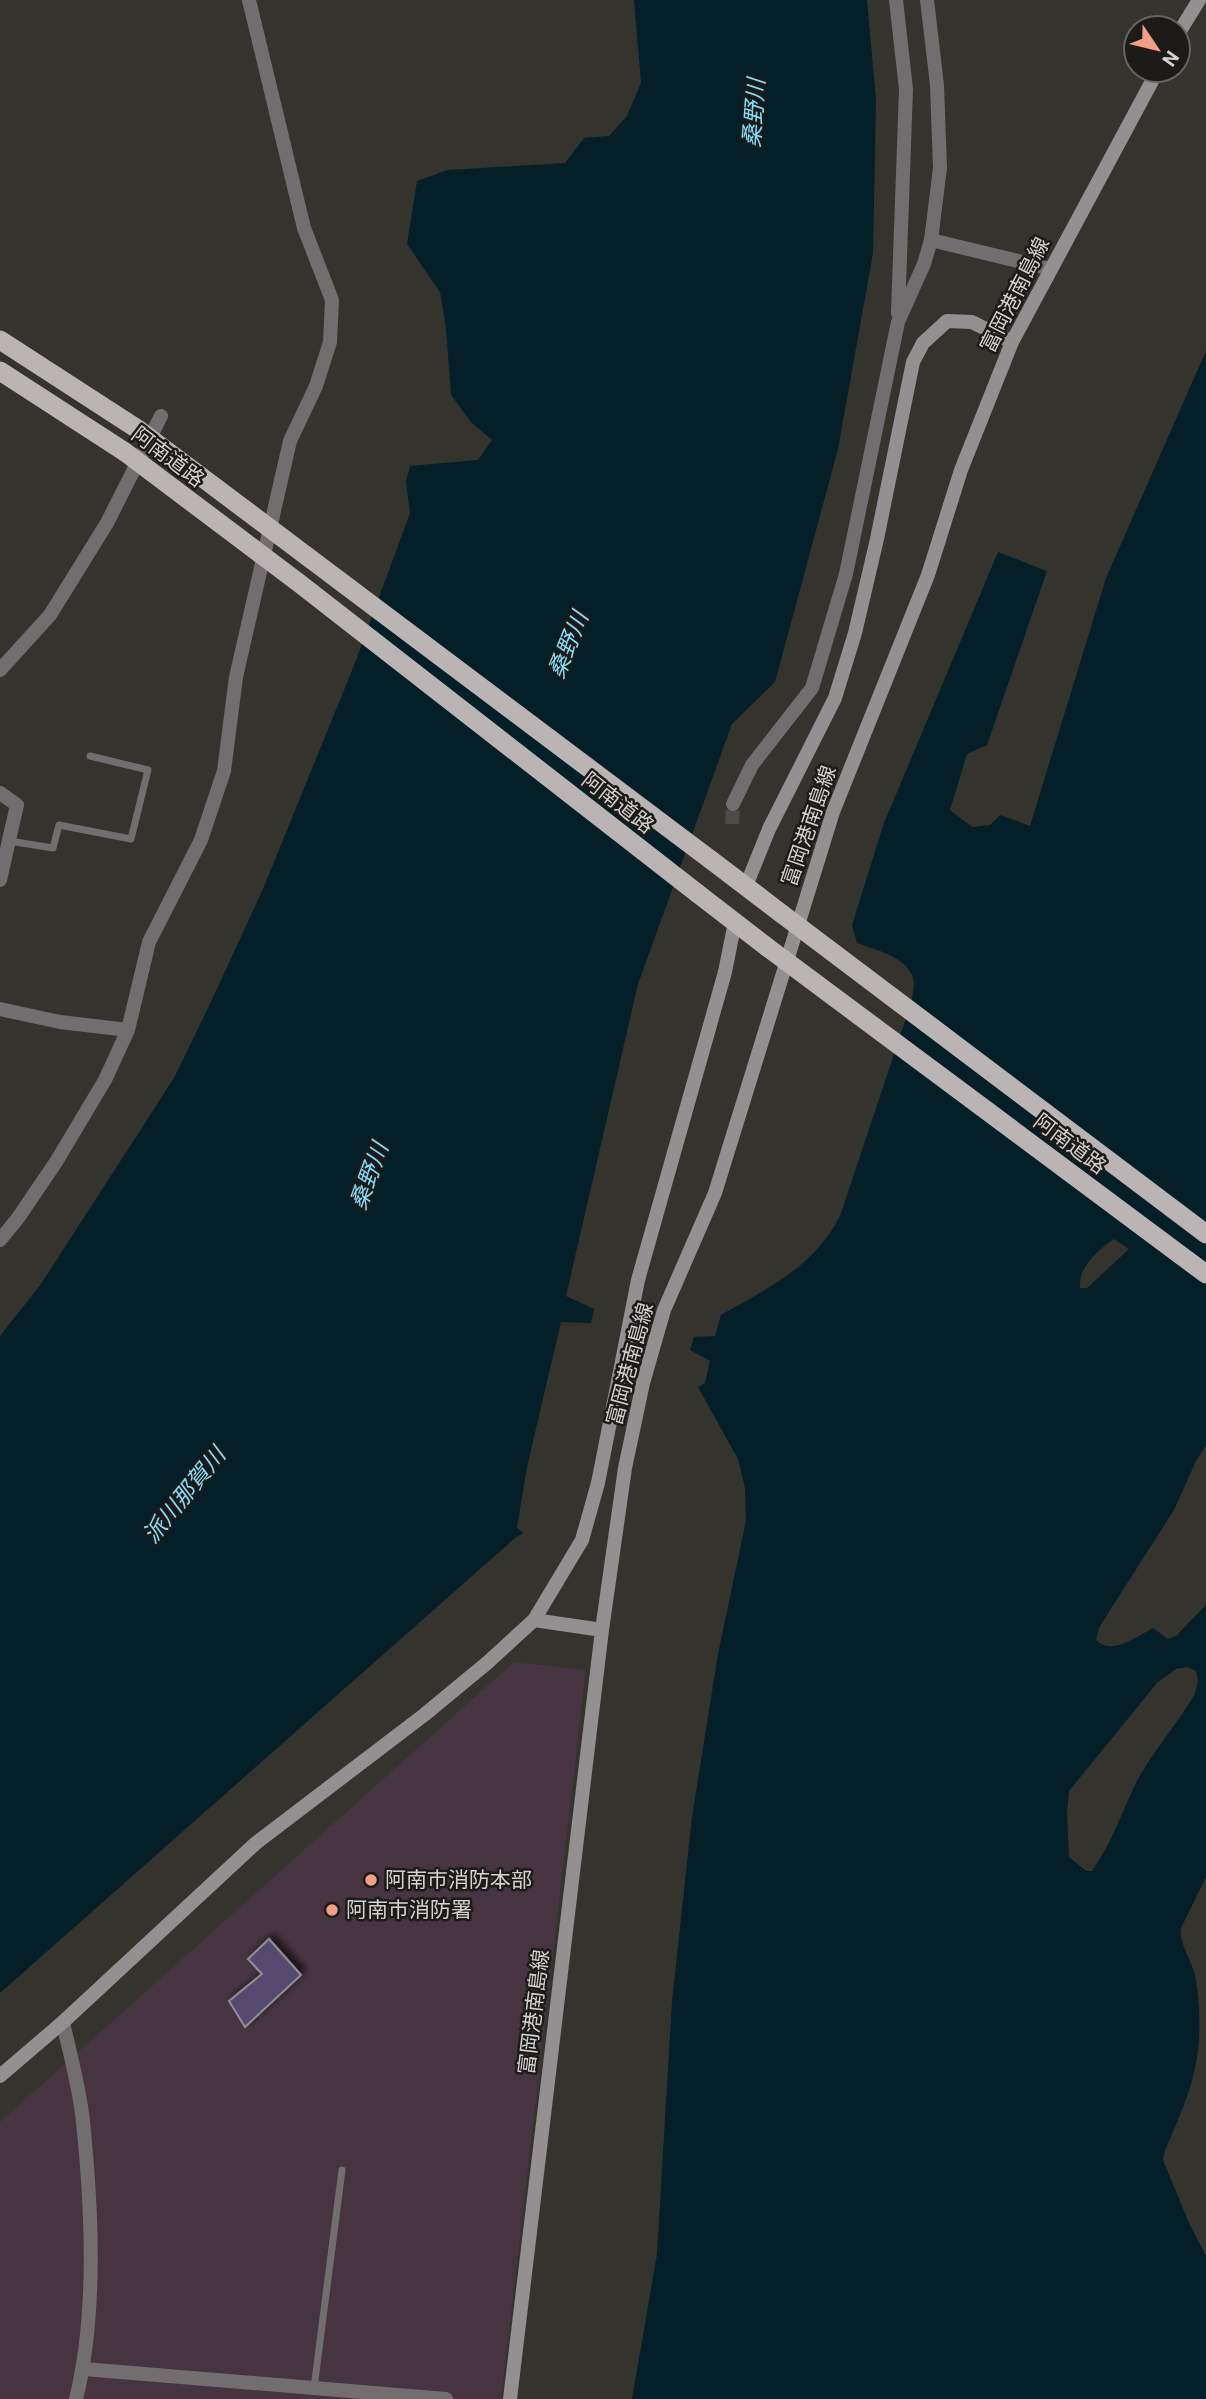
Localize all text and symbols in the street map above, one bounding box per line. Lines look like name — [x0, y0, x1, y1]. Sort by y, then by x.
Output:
north arrow — [1122, 14, 1192, 84]
text: N — [1157, 46, 1184, 71]
water label: 桑野川 — [739, 75, 771, 148]
street label: 富岡港南島線 — [976, 233, 1054, 357]
street label: 阿南道路 — [127, 422, 209, 492]
water label: 桑野川 — [543, 605, 595, 682]
street label: 富岡港南島線 — [777, 763, 841, 889]
street label: 阿南道路 — [578, 768, 658, 838]
street label: 阿南道路 — [1029, 1109, 1111, 1179]
water label: 桑野川 — [345, 1136, 395, 1213]
street label: 富岡港南島線 — [602, 1300, 658, 1428]
water label: 派川那賀川 — [138, 1440, 233, 1548]
place label: 阿南市消防本部 — [385, 1868, 532, 1892]
marker: 阿南市消防本部 — [363, 1872, 379, 1888]
place label: 阿南市消防署 — [346, 1898, 472, 1922]
marker: 阿南市消防署 — [324, 1902, 340, 1918]
street label: 富岡港南島線 — [514, 1948, 554, 2076]

